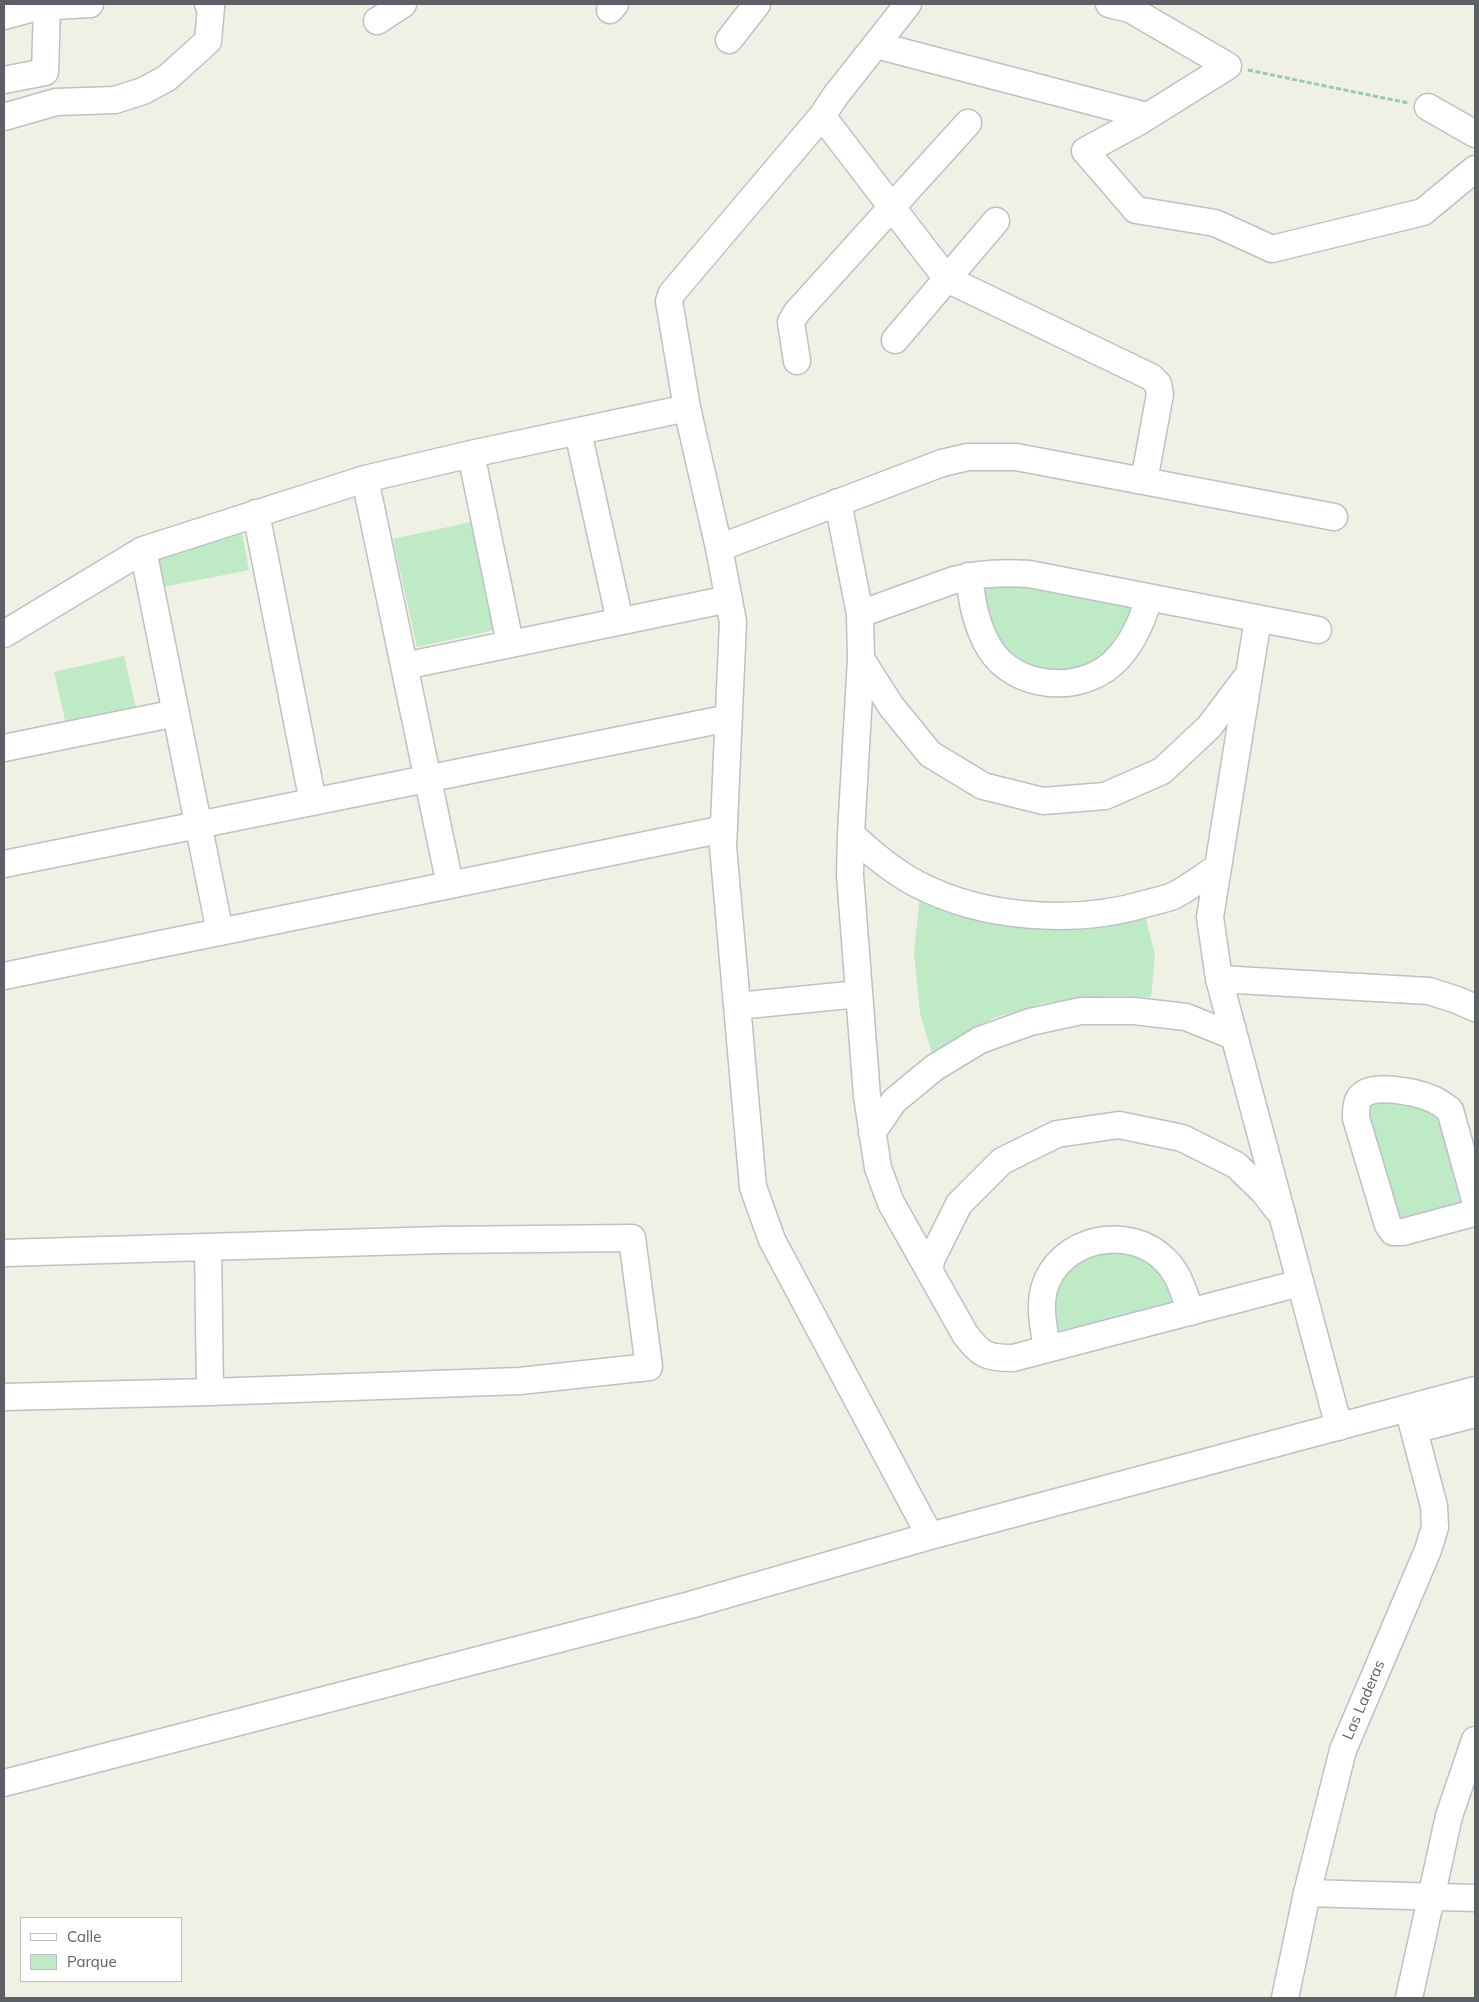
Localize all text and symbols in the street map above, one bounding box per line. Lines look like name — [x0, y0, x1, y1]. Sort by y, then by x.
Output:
street label: Las Laderas — [1339, 1658, 1389, 1742]
legend — [20, 1917, 182, 1982]
text: Calle — [67, 1927, 101, 1946]
text: Parque — [67, 1952, 117, 1971]

